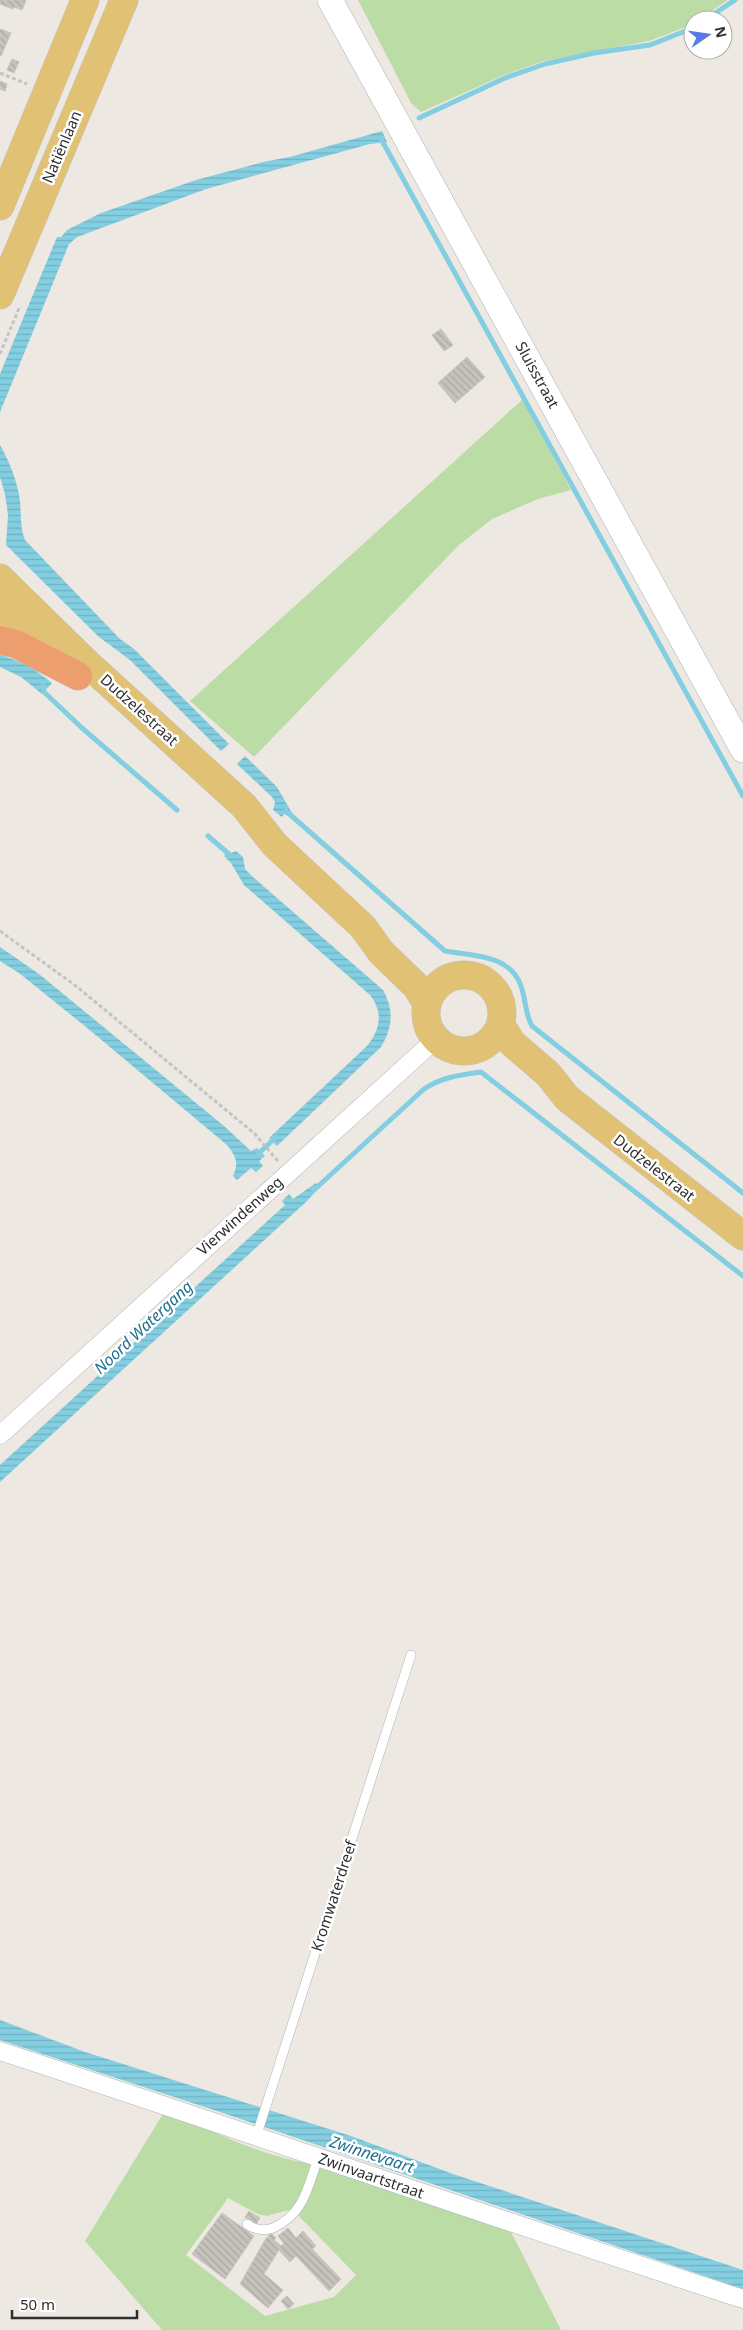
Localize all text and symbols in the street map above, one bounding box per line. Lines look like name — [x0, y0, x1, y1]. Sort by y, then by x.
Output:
north arrow — [683, 10, 733, 60]
text: N — [711, 24, 732, 40]
street label: Natiënlaan — [37, 107, 85, 186]
street label: Sluisstraat — [511, 338, 565, 412]
street label: Dudzelestraat — [97, 669, 183, 750]
street label: Dudzelestraat — [610, 1129, 700, 1206]
street label: Vierwindenweg — [192, 1171, 286, 1259]
water label: Noord Watergang — [89, 1275, 197, 1379]
street label: Kromwaterdreef — [306, 1837, 361, 1954]
water label: Zwinnevaart — [326, 2130, 418, 2178]
street label: Zwinvaartstraat — [316, 2148, 427, 2203]
scale bar — [12, 2288, 138, 2320]
text: 50 m — [20, 2294, 55, 2314]

